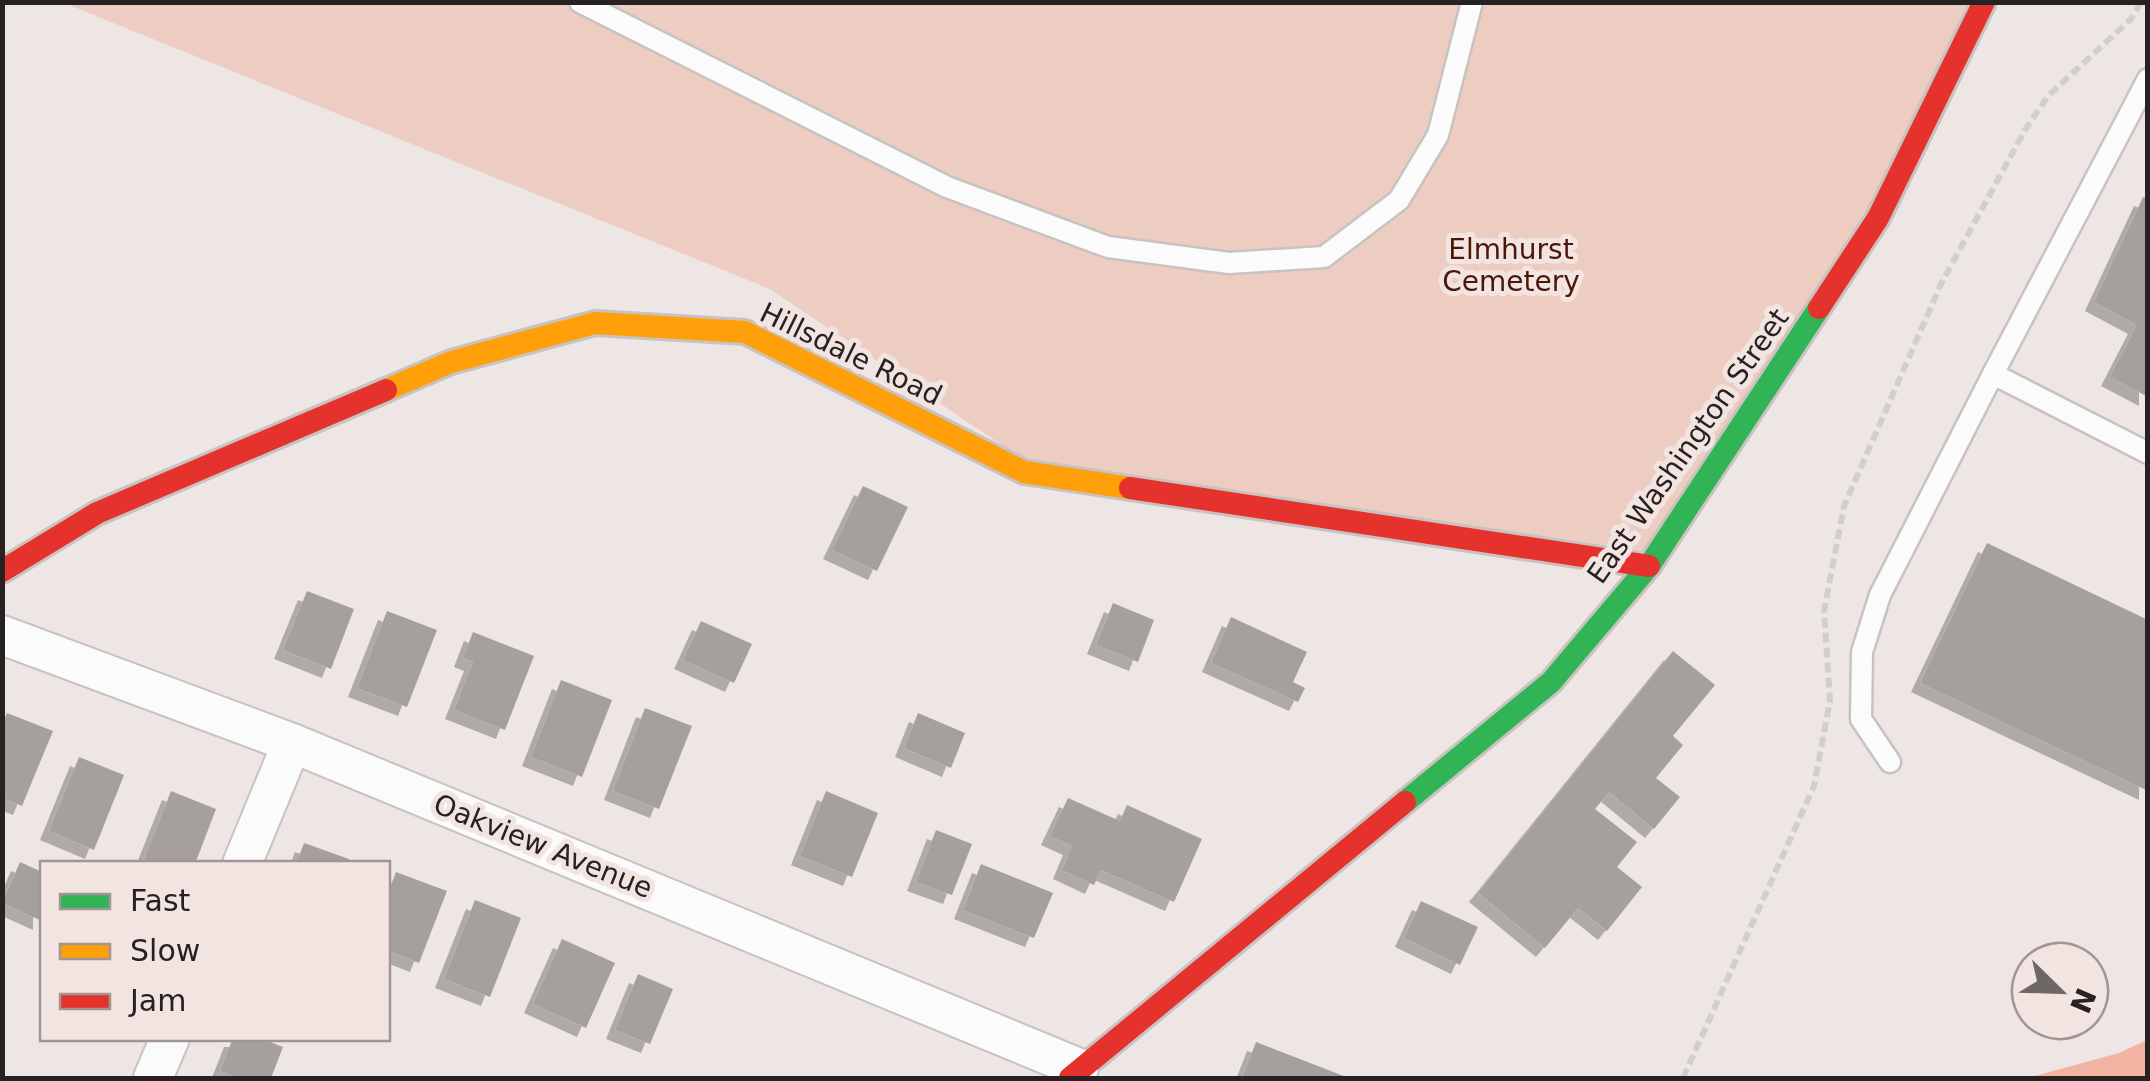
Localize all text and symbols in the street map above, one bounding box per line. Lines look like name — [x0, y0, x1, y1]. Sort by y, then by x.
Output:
park label: Elmhurst Cemetery — [1442, 233, 1580, 298]
street label: Hillsdale Road — [755, 296, 947, 412]
street label: East Washington Street — [1580, 302, 1796, 590]
street label: Oakview Avenue — [429, 787, 657, 905]
legend — [40, 861, 390, 1041]
text: Fast — [130, 883, 191, 918]
text: Slow — [130, 933, 200, 968]
north arrow — [2010, 941, 2110, 1041]
text: Jam — [128, 983, 186, 1018]
text: N — [2063, 983, 2102, 1018]

